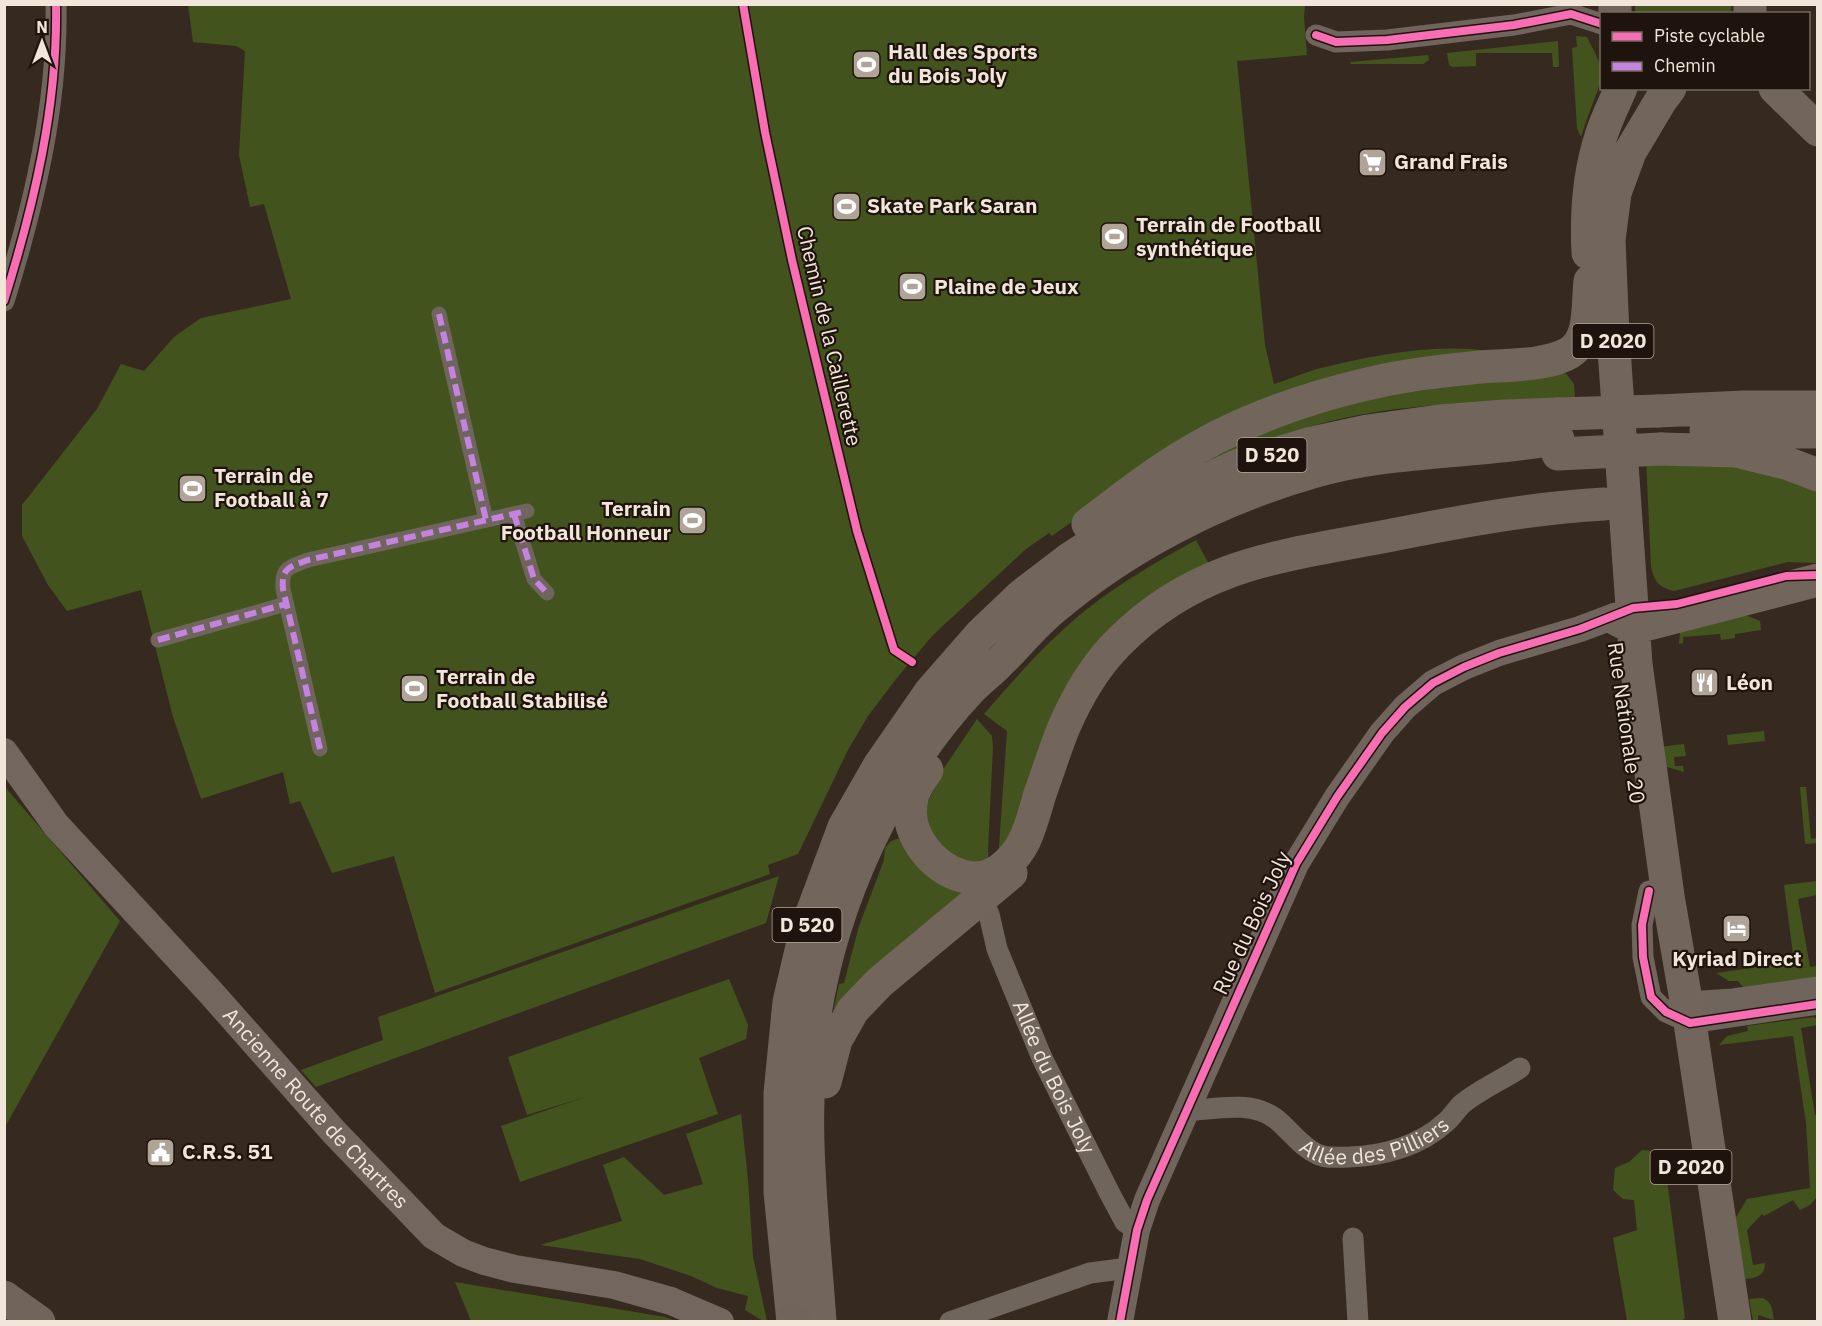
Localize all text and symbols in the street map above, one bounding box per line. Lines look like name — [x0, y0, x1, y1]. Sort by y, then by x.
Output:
north arrow — [12, 12, 72, 72]
legend — [1600, 12, 1810, 90]
text: N — [36, 17, 48, 37]
text: Piste cyclable — [1654, 24, 1765, 47]
place label: Hall des Sports du Bois Joly — [888, 37, 1038, 89]
sports icon: Hall des Sports du Bois Joly — [851, 48, 883, 80]
text: Chemin — [1654, 54, 1716, 77]
supermarket icon: Grand Frais — [1357, 146, 1389, 178]
place label: Grand Frais — [1394, 147, 1508, 175]
sports icon: Skate Park Saran — [830, 190, 862, 222]
place label: Skate Park Saran — [867, 191, 1037, 219]
place label: Terrain de Football synthétique — [1136, 210, 1321, 262]
sports icon: Terrain de Football synthétique — [1099, 221, 1131, 253]
street label: Chemin de la Caillerette — [791, 223, 869, 449]
sports icon: Plaine de Jeux — [897, 271, 929, 303]
place label: Plaine de Jeux — [934, 272, 1079, 300]
road number: D 2020 — [1572, 324, 1654, 358]
road number: D 520 — [1238, 438, 1306, 472]
place label: Terrain de Football à 7 — [214, 461, 329, 513]
sports icon: Terrain de Football à 7 — [177, 472, 209, 504]
place label: Terrain Football Honneur — [501, 494, 672, 546]
sports icon: Terrain Football Honneur — [676, 505, 708, 537]
street label: Rue Nationale 20 — [1602, 640, 1652, 805]
place label: Terrain de Football Stabilisé — [436, 662, 608, 714]
restaurant icon: Léon — [1689, 667, 1721, 699]
place label: Léon — [1726, 668, 1773, 696]
sports icon: Terrain de Football Stabilisé — [399, 673, 431, 705]
street label: Rue du Bois Joly — [1206, 846, 1297, 999]
road number: D 520 — [772, 908, 842, 942]
hotel icon: Kyriad Direct — [1721, 912, 1753, 944]
place label: Kyriad Direct — [1672, 944, 1802, 972]
street label: Allée du Bois Joly — [1007, 996, 1103, 1158]
street label: Ancienne Route de Chartres — [217, 1001, 415, 1214]
street label: Allée des Pilliers — [1295, 1110, 1455, 1171]
public building icon: C.R.S. 51 — [145, 1136, 177, 1168]
place label: C.R.S. 51 — [182, 1137, 273, 1165]
road number: D 2020 — [1650, 1150, 1732, 1184]

